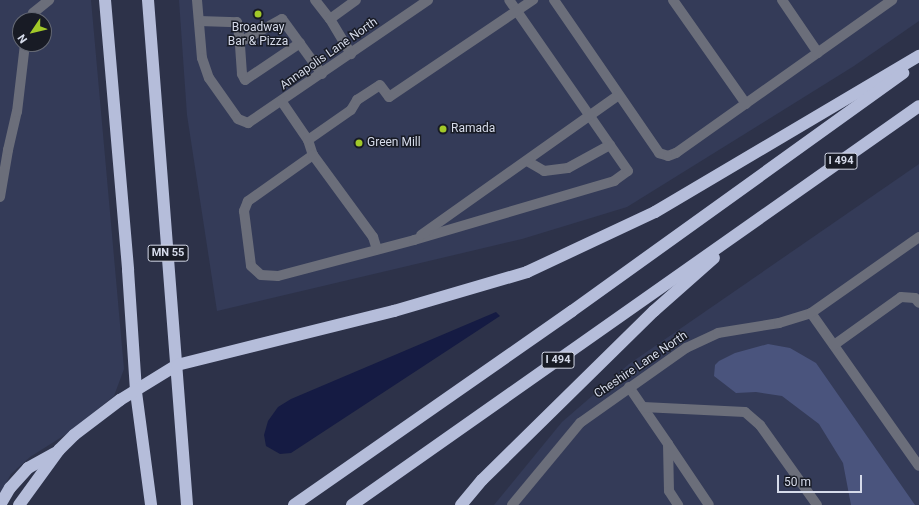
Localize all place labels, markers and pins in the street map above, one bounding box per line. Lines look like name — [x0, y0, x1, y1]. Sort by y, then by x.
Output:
marker: Broadway Bar & Pizza — [253, 9, 263, 19]
place label: Broadway Bar & Pizza — [228, 21, 288, 49]
place label: Ramada — [451, 122, 495, 136]
marker: Ramada — [438, 124, 448, 134]
place label: Green Mill — [367, 136, 421, 150]
marker: Green Mill — [354, 138, 364, 148]

